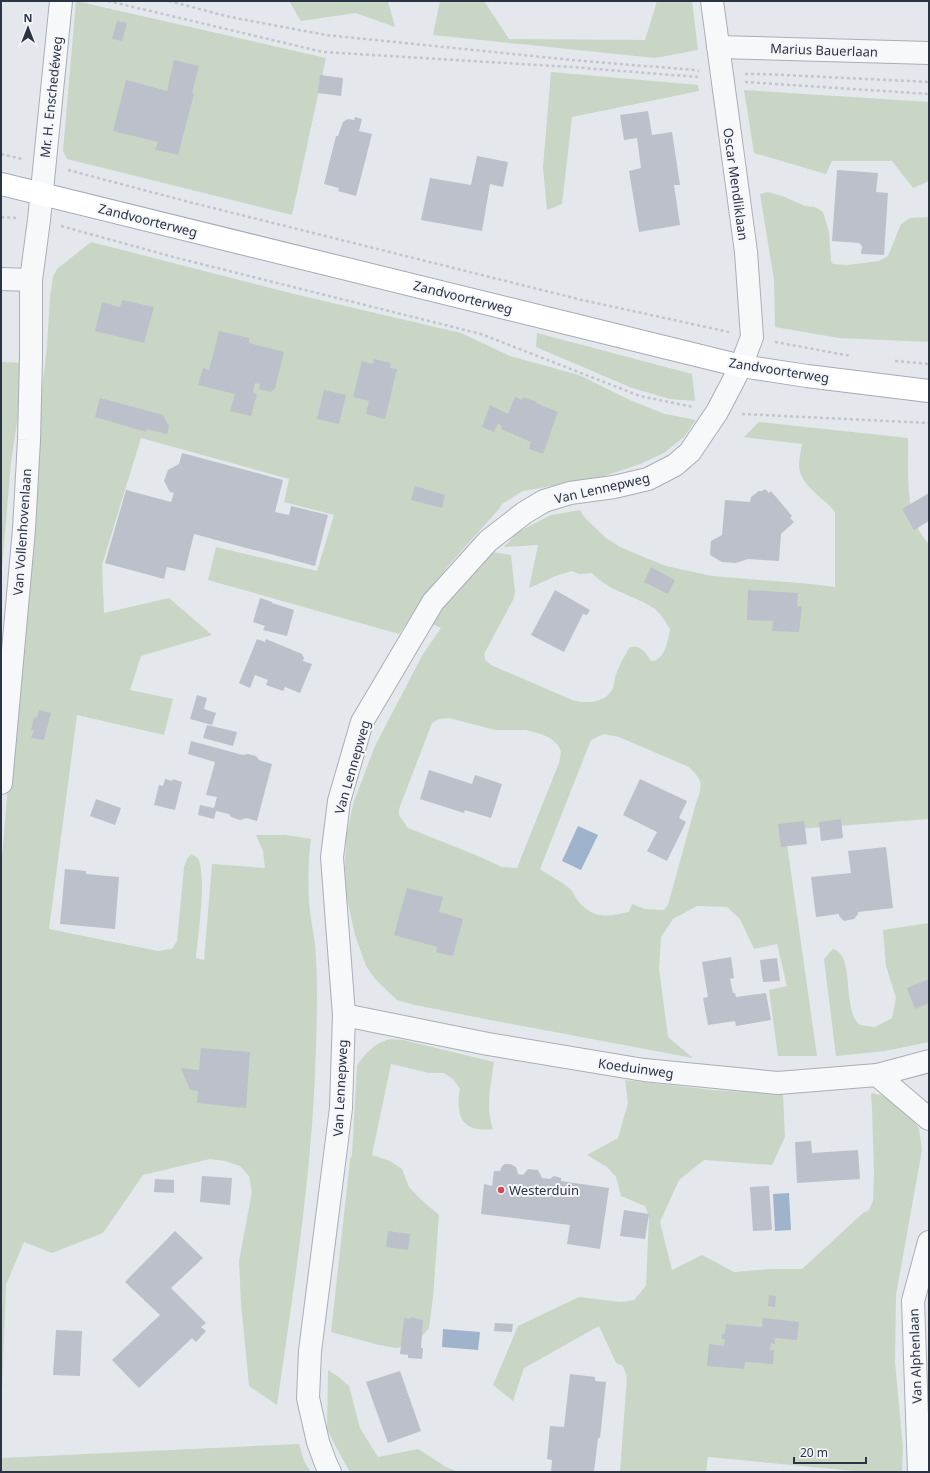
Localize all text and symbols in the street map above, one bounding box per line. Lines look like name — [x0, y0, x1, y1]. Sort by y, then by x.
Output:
north arrow — [8, 8, 48, 48]
text: N — [24, 10, 32, 25]
street label: Mr. H. Enschedéweg — [36, 35, 66, 159]
street label: Marius Bauerlaan — [770, 39, 878, 61]
street label: Oscar Mendliklaan — [719, 127, 753, 241]
street label: Zandvoorterweg — [97, 199, 199, 241]
street label: Zandvoorterweg — [412, 276, 514, 318]
street label: Zandvoorterweg — [728, 353, 830, 387]
street label: Van Vollenhovenlaan — [9, 468, 35, 596]
street label: Van Lennepweg — [553, 468, 651, 508]
street label: Van Lennepweg — [330, 718, 374, 816]
street label: Van Lennepweg — [328, 1039, 352, 1137]
street label: Koeduinweg — [597, 1054, 675, 1082]
place label: Westerduin — [509, 1181, 579, 1199]
marker: Westerduin — [496, 1185, 506, 1195]
street label: Van Alphenlaan — [904, 1308, 926, 1404]
scale bar — [794, 1439, 866, 1465]
text: 20 m — [800, 1444, 828, 1461]

